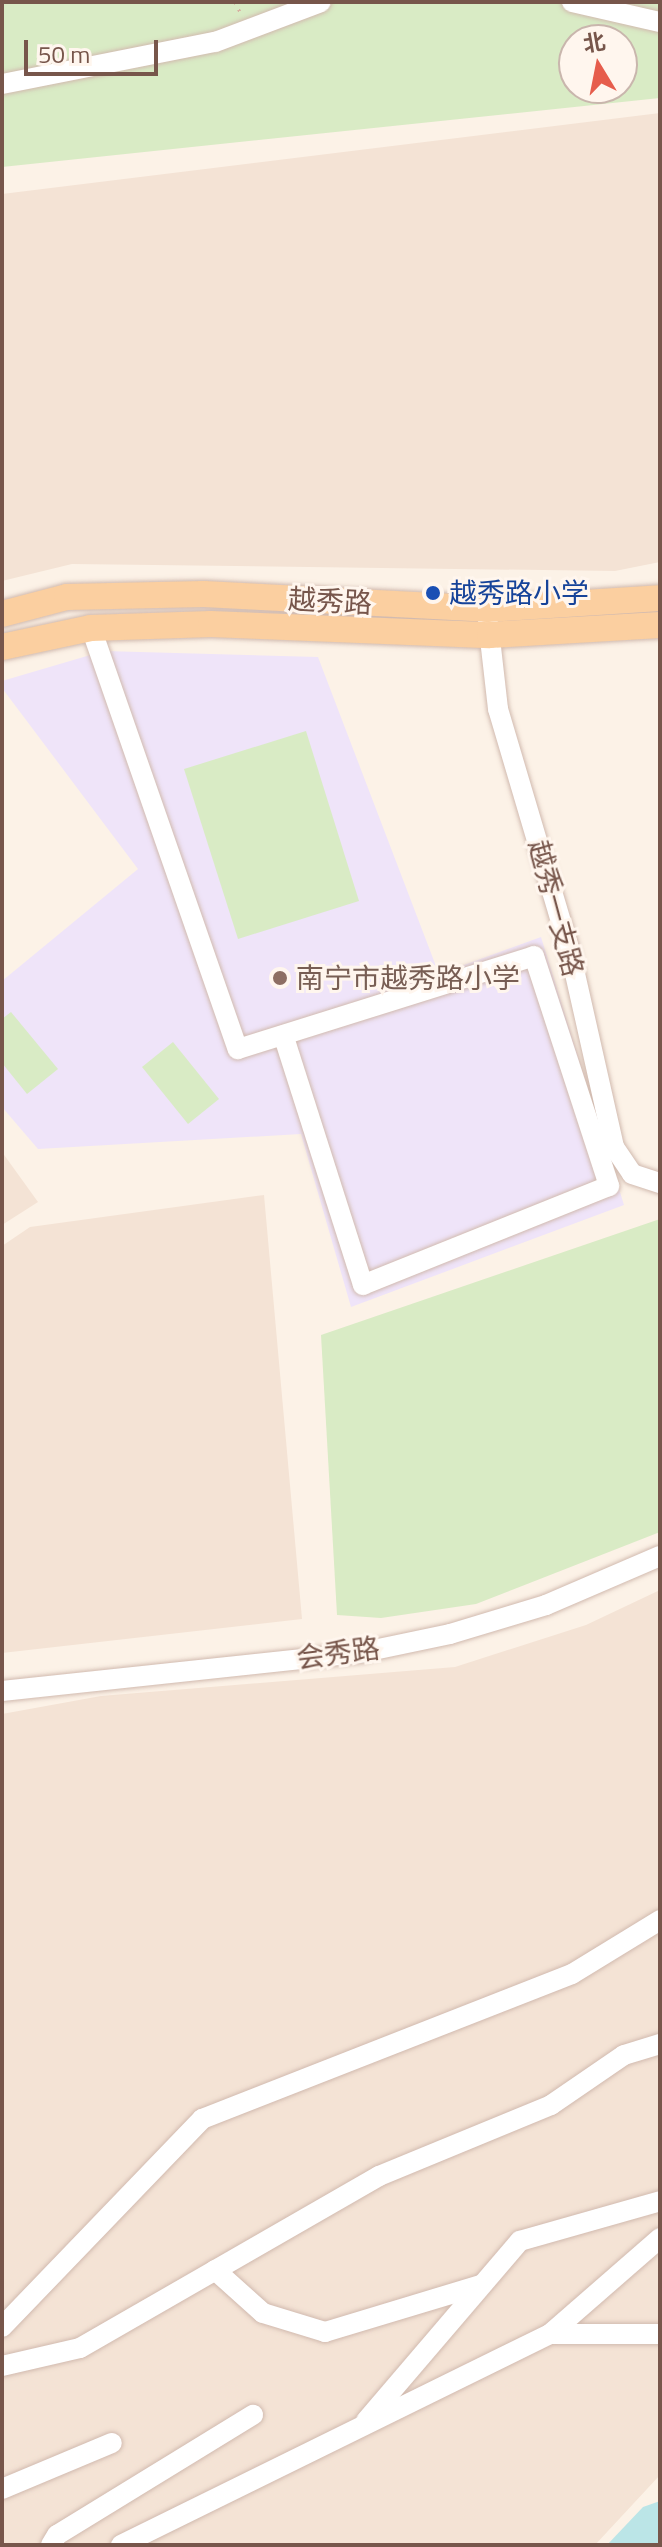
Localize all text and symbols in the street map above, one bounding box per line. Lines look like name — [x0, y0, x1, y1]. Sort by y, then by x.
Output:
scale bar — [28, 24, 162, 74]
north arrow — [558, 24, 638, 104]
text: 北 — [580, 24, 608, 61]
text: 50 m — [38, 36, 90, 72]
place label: 越秀路小学 — [449, 576, 589, 610]
street label: 越秀路 — [287, 582, 373, 620]
marker: 越秀路小学 — [424, 584, 442, 602]
street label: 越秀一支路 — [522, 836, 590, 980]
place label: 南宁市越秀路小学 — [296, 961, 520, 995]
marker: 南宁市越秀路小学 — [271, 969, 289, 987]
street label: 会秀路 — [294, 1631, 382, 1675]

